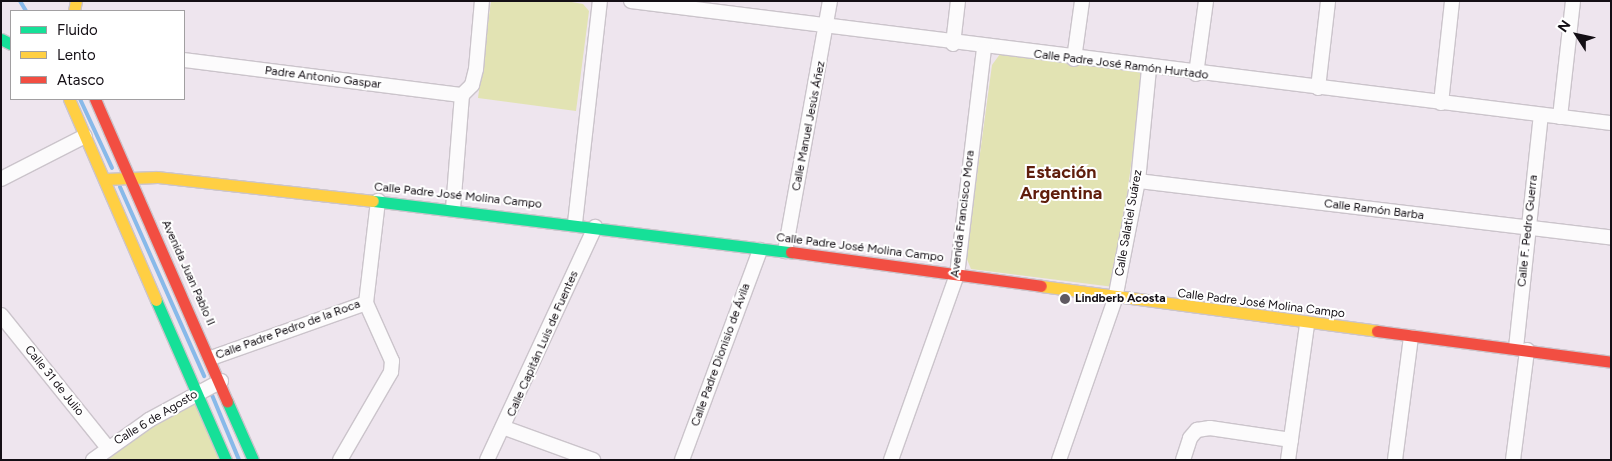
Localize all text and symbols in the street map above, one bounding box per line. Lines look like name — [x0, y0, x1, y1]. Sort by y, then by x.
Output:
legend — [10, 10, 185, 100]
north arrow — [1552, 10, 1602, 60]
text: N — [1554, 17, 1574, 35]
text: Fluido — [57, 21, 98, 39]
text: Lento — [57, 46, 96, 64]
street label: Calle Padre José Ramón Hurtado — [1033, 47, 1209, 83]
street label: Calle Manuel Jesús Áñez — [789, 60, 829, 192]
street label: Padre Antonio Gaspar — [264, 64, 382, 92]
text: Atasco — [57, 71, 104, 89]
street label: Avenida Francisco Mora — [948, 150, 978, 278]
district label: Estación Argentina — [1020, 162, 1102, 204]
street label: Calle Salatiel Suárez — [1113, 169, 1145, 277]
street label: Calle F. Pedro Guerra — [1515, 174, 1541, 288]
street label: Calle Padre José Molina Campo — [373, 180, 543, 212]
street label: Calle Ramón Barba — [1323, 197, 1425, 223]
street label: Avenida Juan Pablo II — [158, 218, 218, 328]
street label: Calle Padre José Molina Campo — [775, 231, 945, 265]
street label: Calle Capitán Luis de Fuentes — [504, 269, 582, 419]
street label: Calle Padre Dionisio de Ávila — [688, 281, 754, 429]
street label: Calle Padre José Molina Campo — [1176, 287, 1346, 321]
place label: Lindberb Acosta — [1075, 292, 1166, 306]
marker: Lindberb Acosta — [1059, 293, 1071, 305]
street label: Calle Padre Pedro de la Roca — [214, 297, 362, 363]
street label: Calle 31 de Julio — [21, 343, 87, 419]
street label: Calle 6 de Agosto — [112, 387, 200, 449]

